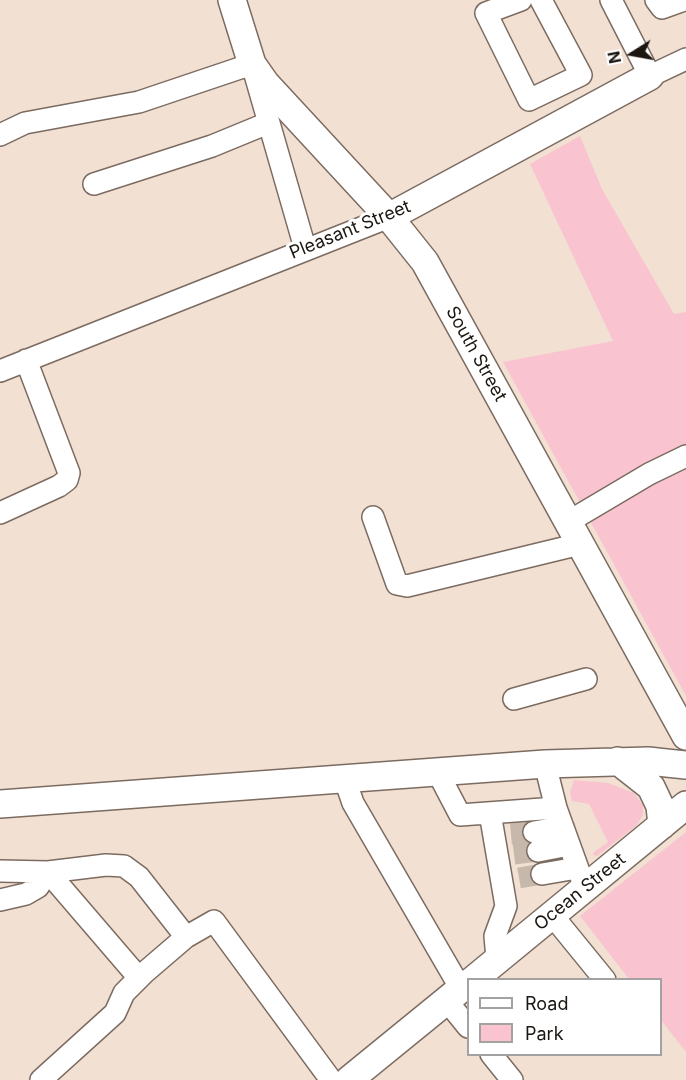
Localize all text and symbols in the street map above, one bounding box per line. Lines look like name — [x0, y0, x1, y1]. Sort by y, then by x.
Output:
north arrow — [602, 24, 662, 84]
text: N — [603, 50, 625, 65]
street label: Pleasant Street — [286, 196, 414, 264]
street label: South Street — [441, 303, 511, 405]
street label: Ocean Street — [530, 849, 630, 935]
legend — [467, 978, 662, 1056]
text: Road — [525, 993, 568, 1014]
text: Park — [525, 1023, 564, 1044]

